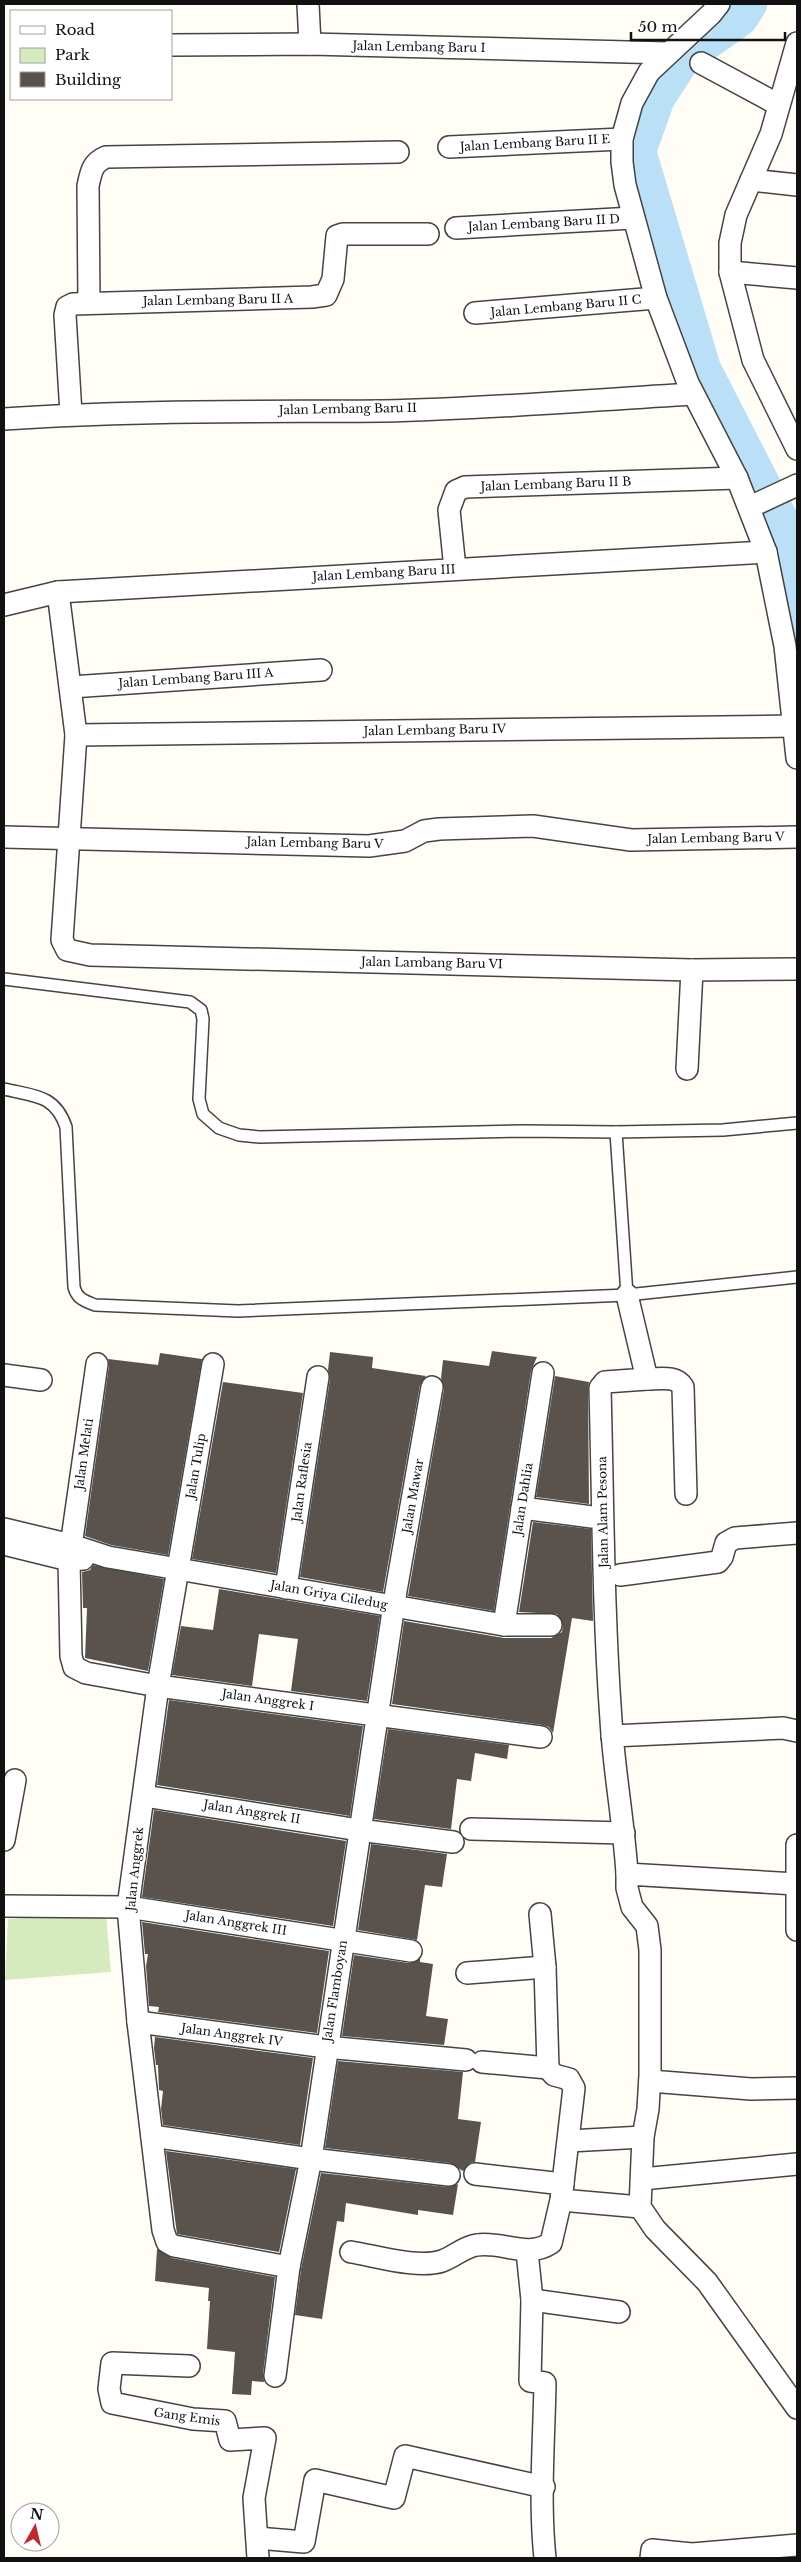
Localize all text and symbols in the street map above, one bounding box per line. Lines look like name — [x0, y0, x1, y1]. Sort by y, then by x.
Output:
legend — [10, 10, 172, 100]
scale bar — [631, 10, 785, 42]
text: 50 m — [638, 17, 678, 36]
text: Road — [55, 20, 95, 39]
street label: Jalan Lembang Baru I — [350, 38, 486, 55]
text: Park — [55, 45, 91, 64]
text: Building — [55, 70, 122, 89]
street label: Jalan Lembang Baru II E — [458, 131, 611, 154]
street label: Jalan Lembang Baru II D — [466, 211, 620, 234]
street label: Jalan Lembang Baru II A — [141, 291, 294, 308]
street label: Jalan Lembang Baru II C — [488, 291, 642, 320]
street label: Jalan Lembang Baru II — [277, 400, 417, 417]
street label: Jalan Lembang Baru II B — [478, 473, 632, 494]
street label: Jalan Lembang Baru III — [310, 561, 456, 584]
street label: Jalan Lembang Baru III A — [116, 665, 275, 691]
street label: Jalan Lembang Baru IV — [362, 721, 507, 738]
street label: Jalan Lembang Baru V — [645, 829, 785, 846]
street label: Jalan Lembang Baru V — [244, 834, 384, 851]
street label: Jalan Lambang Baru VI — [359, 954, 503, 971]
street label: Jalan Melati — [71, 1417, 96, 1493]
street label: Jalan Tulip — [182, 1432, 209, 1502]
street label: Jalan Raflesia — [288, 1441, 315, 1525]
street label: Jalan Alam Pesona — [594, 1456, 611, 1570]
street label: Jalan Mawar — [398, 1457, 426, 1536]
street label: Jalan Dahlia — [509, 1461, 536, 1538]
street label: Jalan Griya Ciledug — [267, 1576, 390, 1612]
street label: Jalan Anggrek I — [219, 1685, 315, 1713]
street label: Jalan Anggrek II — [201, 1796, 302, 1827]
street label: Jalan Anggrek — [122, 1826, 146, 1914]
street label: Jalan Anggrek III — [182, 1907, 288, 1938]
street label: Jalan Flamboyan — [319, 1939, 350, 2045]
street label: Jalan Anggrek IV — [178, 2020, 284, 2049]
street label: Gang Emis — [153, 2404, 221, 2429]
north arrow — [10, 2502, 60, 2552]
text: N — [29, 2504, 45, 2524]

